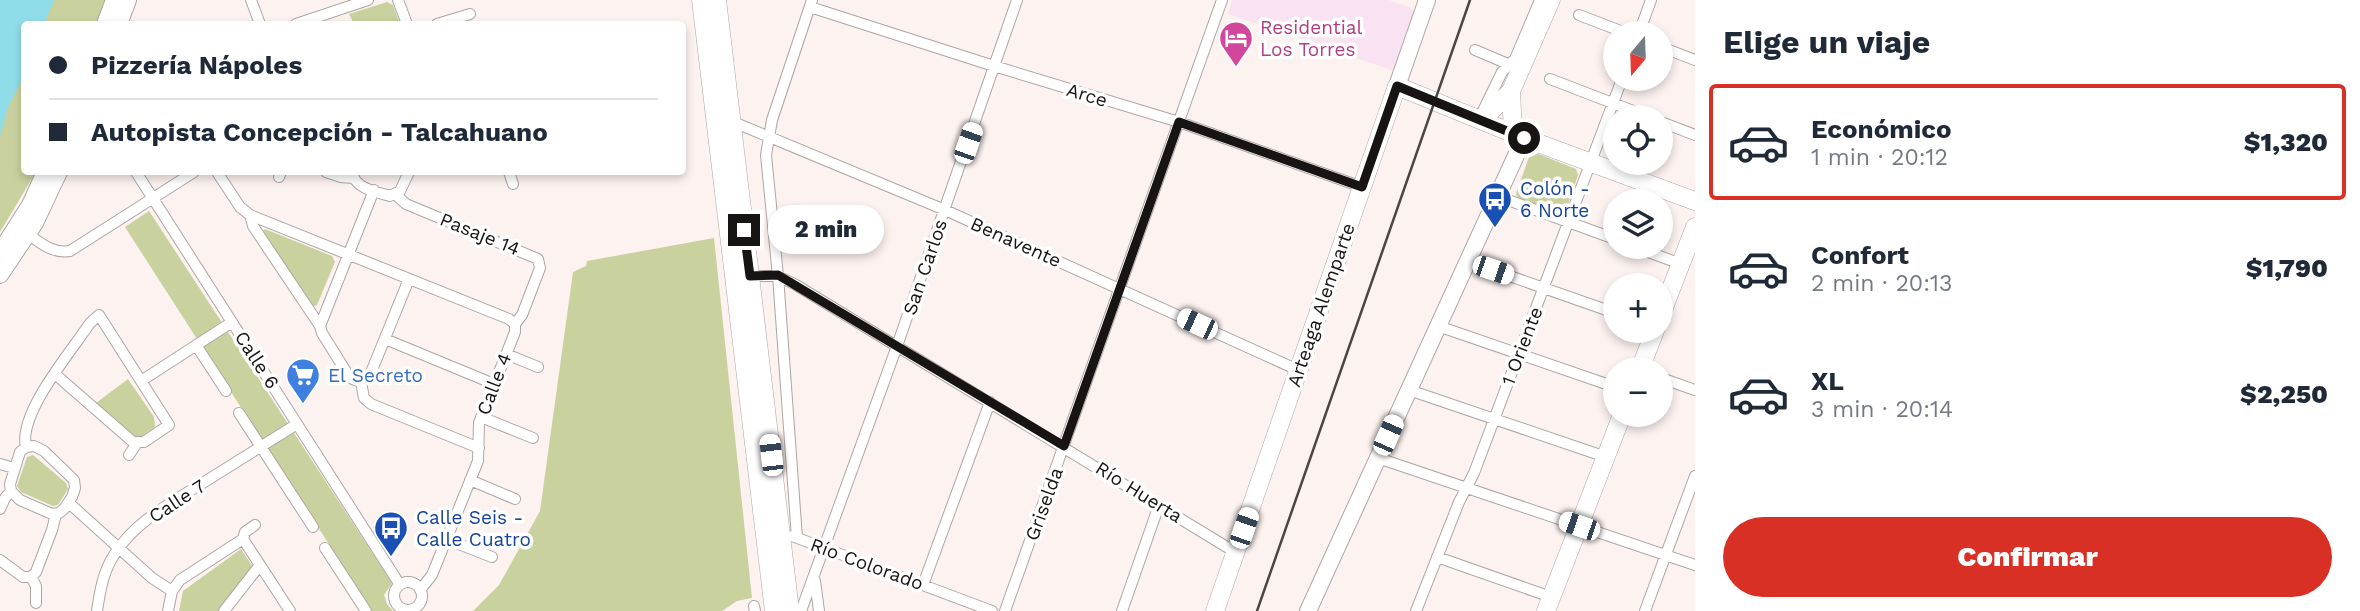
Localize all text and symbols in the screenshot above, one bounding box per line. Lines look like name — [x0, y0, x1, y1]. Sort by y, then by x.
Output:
place label: Residential Los Torres — [1260, 16, 1363, 61]
hotel icon: Residential Los Torres — [1217, 19, 1255, 68]
north arrow — [1603, 21, 1673, 91]
map controls — [1603, 21, 1673, 427]
text: Elige un viaje — [1723, 23, 1930, 61]
text: Pizzería Nápoles — [91, 50, 302, 80]
street label: Arce — [1064, 78, 1110, 112]
button: locate — [1603, 105, 1673, 175]
icon: car — [1727, 111, 1790, 174]
text: Económico — [1811, 114, 1952, 144]
text: Autopista Concepción - Talcahuano — [91, 117, 548, 147]
car — [952, 120, 985, 166]
route start — [1508, 122, 1540, 154]
text: $1,320 — [2244, 127, 2328, 157]
text: 1 min · 20:12 — [1811, 144, 1948, 171]
place label: Colón - 6 Norte — [1520, 177, 1590, 222]
bus stop icon: Colón - 6 Norte — [1476, 180, 1514, 229]
button: layers — [1603, 189, 1673, 259]
callout: 2 min — [768, 205, 884, 254]
street label: Pasaje 14 — [437, 208, 523, 260]
street label: Benavente — [967, 212, 1065, 272]
route end — [728, 214, 760, 246]
text: 2 min — [795, 216, 857, 243]
street label: San Carlos — [898, 216, 952, 318]
street label: Arteaga Alemparte — [1282, 220, 1360, 390]
icon: car — [1727, 237, 1790, 300]
text: Confort — [1811, 240, 1909, 270]
car — [1470, 253, 1517, 287]
text: $1,790 — [2246, 253, 2328, 283]
text: 2 min · 20:13 — [1811, 270, 1952, 297]
button: + — [1603, 273, 1673, 343]
street label: 1 Oriente — [1497, 303, 1547, 389]
car — [1174, 306, 1221, 342]
street label: Calle 6 — [230, 327, 284, 393]
street label: Calle 4 — [472, 350, 516, 418]
supermarket icon: El Secreto — [284, 356, 322, 405]
button: − — [1603, 357, 1673, 427]
icon: car — [1727, 363, 1790, 426]
place label: El Secreto — [328, 364, 423, 387]
text: XL — [1811, 366, 1844, 396]
text: $2,250 — [2240, 379, 2328, 409]
text: 3 min · 20:14 — [1811, 396, 1953, 423]
car — [1370, 412, 1407, 458]
car — [759, 433, 784, 477]
street label: Río Huerta — [1091, 456, 1187, 528]
street label: Griselda — [1020, 464, 1068, 544]
street label: Calle 7 — [144, 474, 210, 528]
car — [1228, 505, 1261, 551]
place label: Calle Seis - Calle Cuatro — [416, 506, 531, 551]
bus stop icon: Calle Seis - Calle Cuatro — [372, 509, 410, 558]
car — [1556, 509, 1603, 543]
button: Confirmar — [1723, 517, 2332, 597]
street label: Río Colorado — [807, 533, 927, 595]

